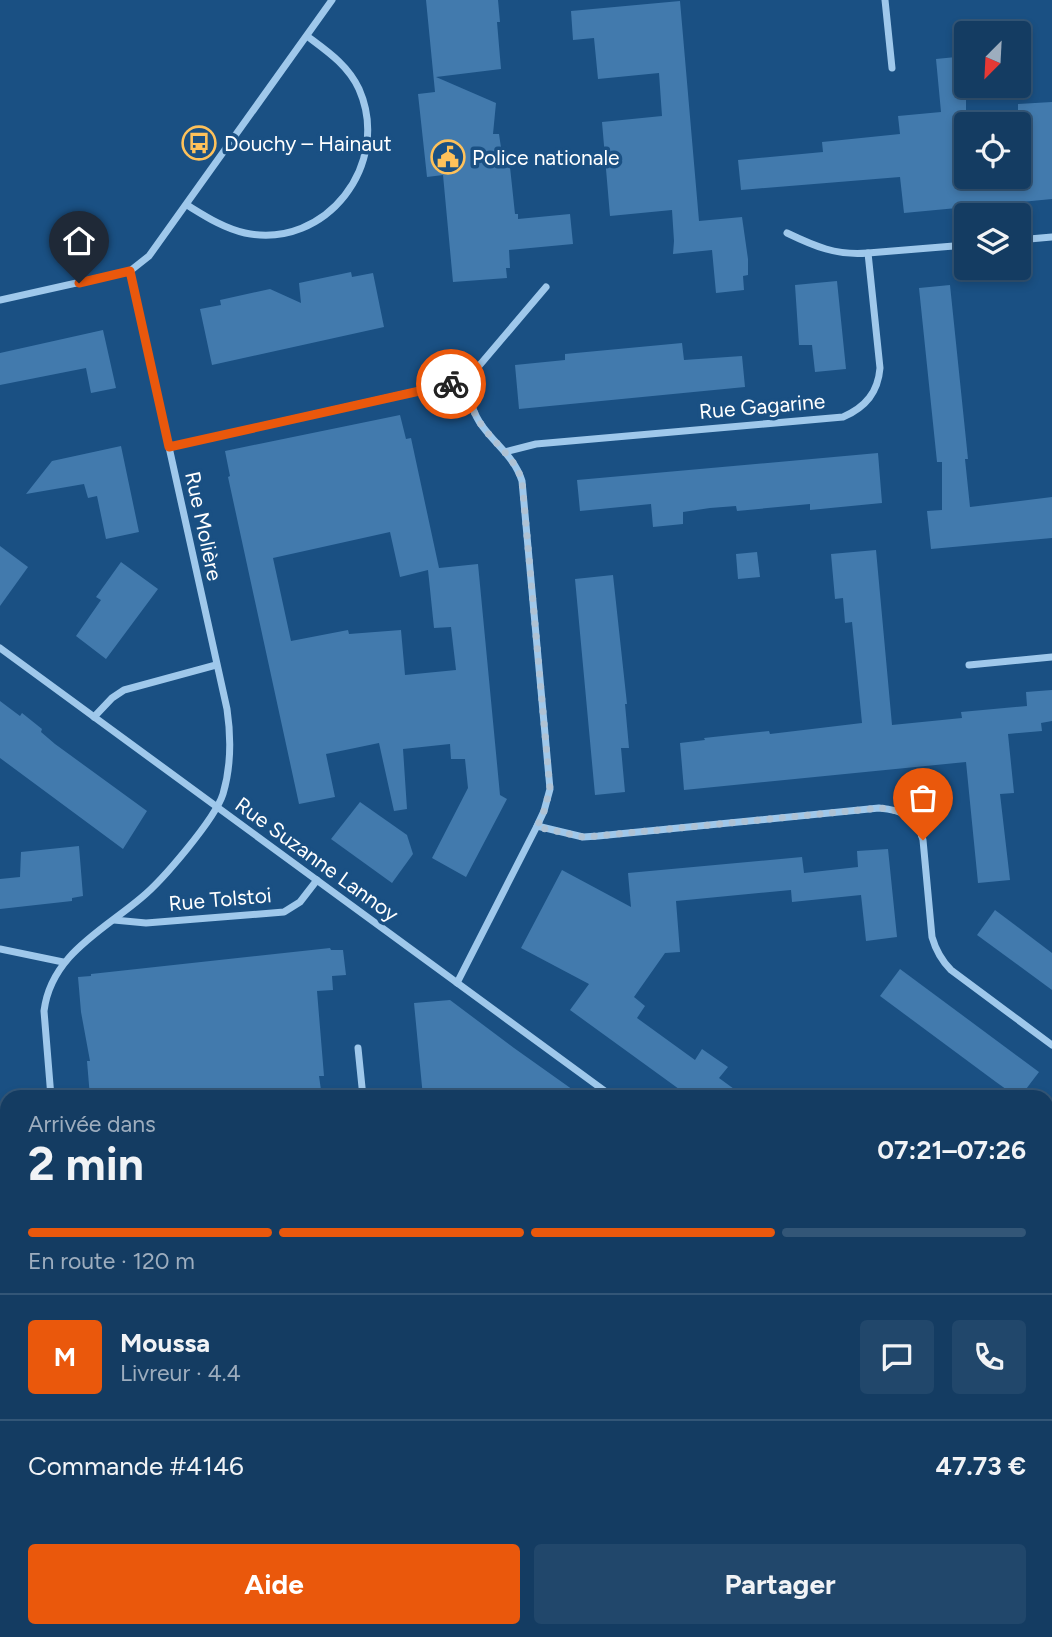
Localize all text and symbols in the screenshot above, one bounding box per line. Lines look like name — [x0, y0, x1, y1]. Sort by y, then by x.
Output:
north arrow — [954, 21, 1031, 98]
map controls — [954, 21, 1031, 280]
button: locate — [954, 112, 1031, 189]
bus stop icon: Douchy – Hainaut — [180, 124, 218, 162]
place label: Douchy – Hainaut — [224, 131, 392, 156]
public building icon: Police nationale — [429, 138, 467, 176]
place label: Police nationale — [472, 145, 620, 170]
button: layers — [954, 203, 1031, 280]
pin — [49, 211, 109, 283]
icon: home — [60, 222, 98, 260]
courier — [416, 349, 486, 419]
icon: bike — [432, 365, 470, 403]
street label: Rue Gagarine — [698, 388, 826, 424]
street label: Rue Molière — [180, 469, 228, 583]
pin — [893, 768, 953, 840]
icon: bag — [904, 779, 942, 817]
street label: Rue Suzanne Lannoy — [231, 792, 403, 926]
street label: Rue Tolstoi — [167, 882, 273, 916]
text: Arrivée dans — [28, 1110, 156, 1138]
text: 07:21–07:26 — [877, 1134, 1026, 1166]
text: 2 min — [28, 1136, 144, 1192]
text: En route · 120 m — [28, 1247, 195, 1275]
button: chat — [860, 1320, 934, 1394]
button: phone — [952, 1320, 1026, 1394]
text: Moussa — [120, 1327, 210, 1359]
text: M — [54, 1341, 76, 1373]
text: Livreur · 4.4 — [120, 1359, 241, 1387]
text: Commande #4146 — [28, 1450, 244, 1482]
text: 47.73 € — [935, 1450, 1026, 1482]
button: Aide — [28, 1544, 520, 1624]
button: Partager — [534, 1544, 1026, 1624]

